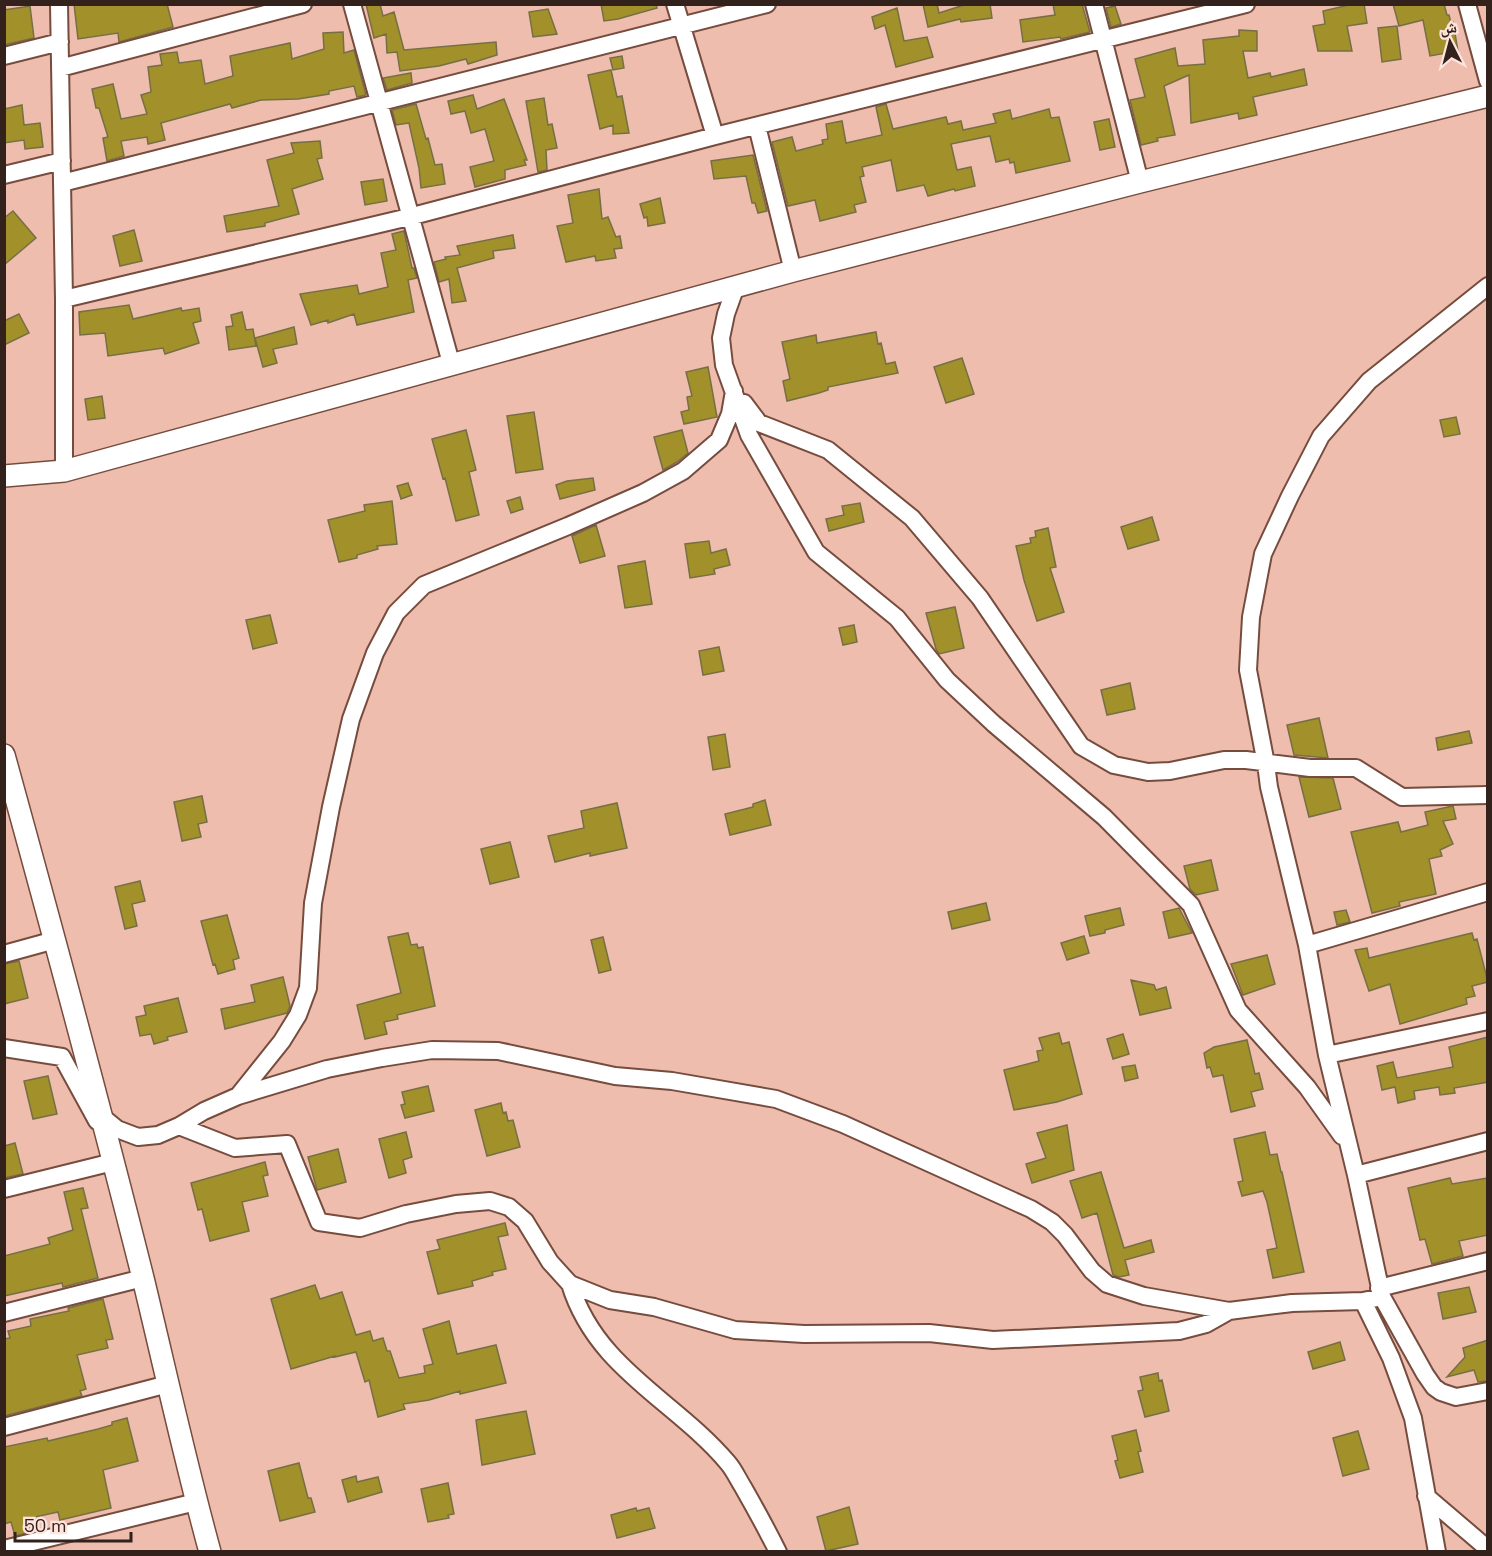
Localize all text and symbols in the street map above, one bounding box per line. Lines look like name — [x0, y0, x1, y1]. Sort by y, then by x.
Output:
north arrow — [1420, 12, 1480, 72]
text: ش — [1439, 16, 1458, 39]
scale bar — [15, 1505, 130, 1543]
text: 50 m — [24, 1514, 66, 1537]

